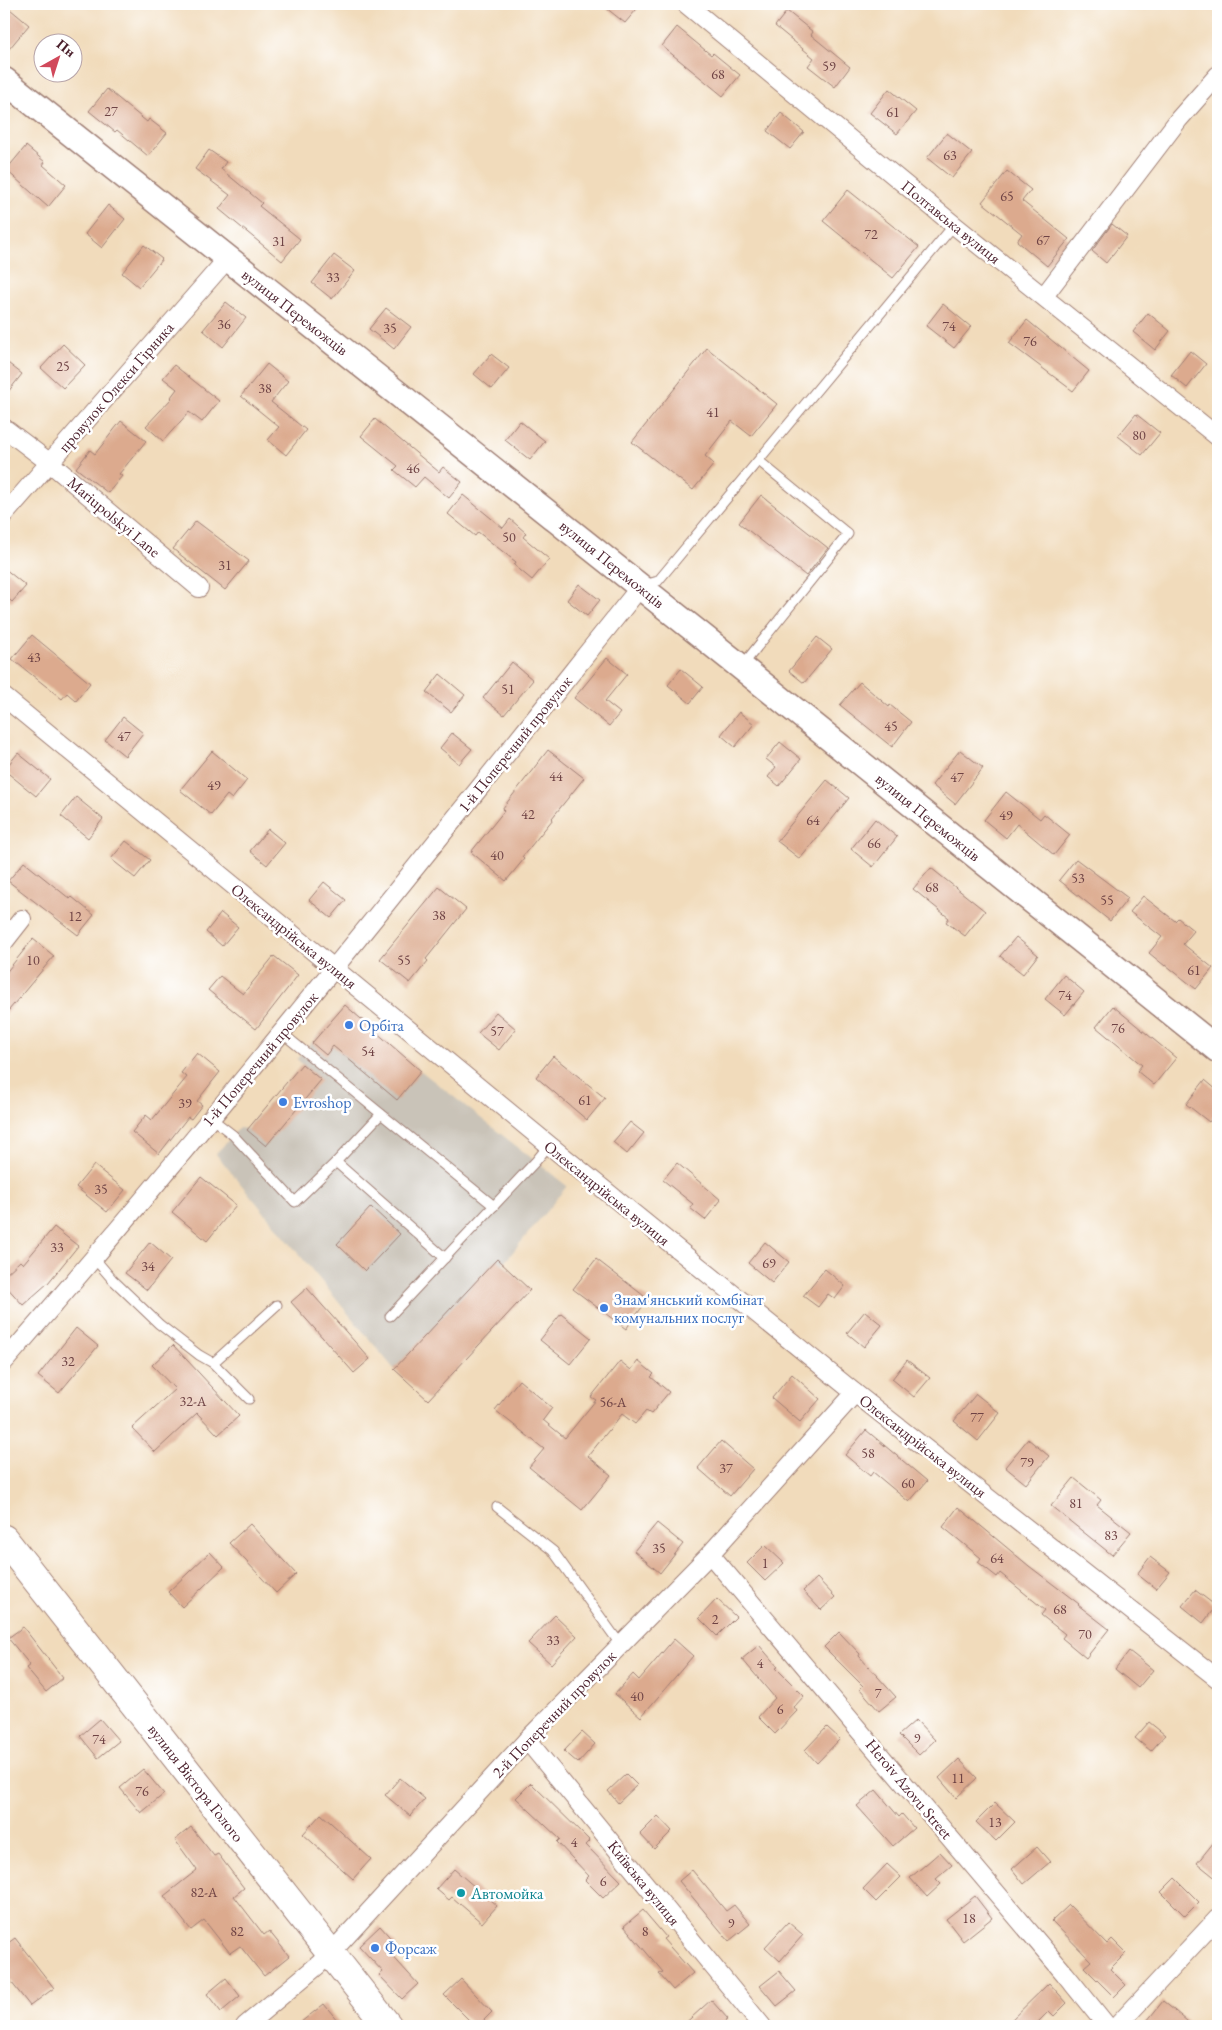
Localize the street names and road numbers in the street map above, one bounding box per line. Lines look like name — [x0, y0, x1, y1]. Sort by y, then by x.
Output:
street label: Полтавська вулиця — [897, 175, 1005, 269]
street label: вулиця Переможців — [237, 264, 353, 360]
street label: провулок Олекси Гірника — [54, 317, 179, 457]
street label: Mariupolskyi Lane — [63, 472, 165, 562]
street label: вулиця Переможців — [555, 515, 669, 613]
street label: 1-й Поперечний провулок — [453, 671, 577, 817]
street label: вулиця Переможців — [871, 768, 985, 866]
street label: Олександрійська вулиця — [227, 879, 361, 993]
street label: 1-й Поперечний провулок — [197, 987, 323, 1131]
street label: Олександрійська вулиця — [540, 1136, 674, 1250]
street label: Олександрійська вулиця — [855, 1390, 991, 1502]
street label: 2-й Поперечний провулок — [487, 1645, 621, 1782]
street label: вулиця Віктора Голого — [143, 1720, 249, 1846]
street label: Heroiv Azovu Street — [861, 1734, 957, 1844]
street label: Київська вулиця — [603, 1836, 685, 1930]

